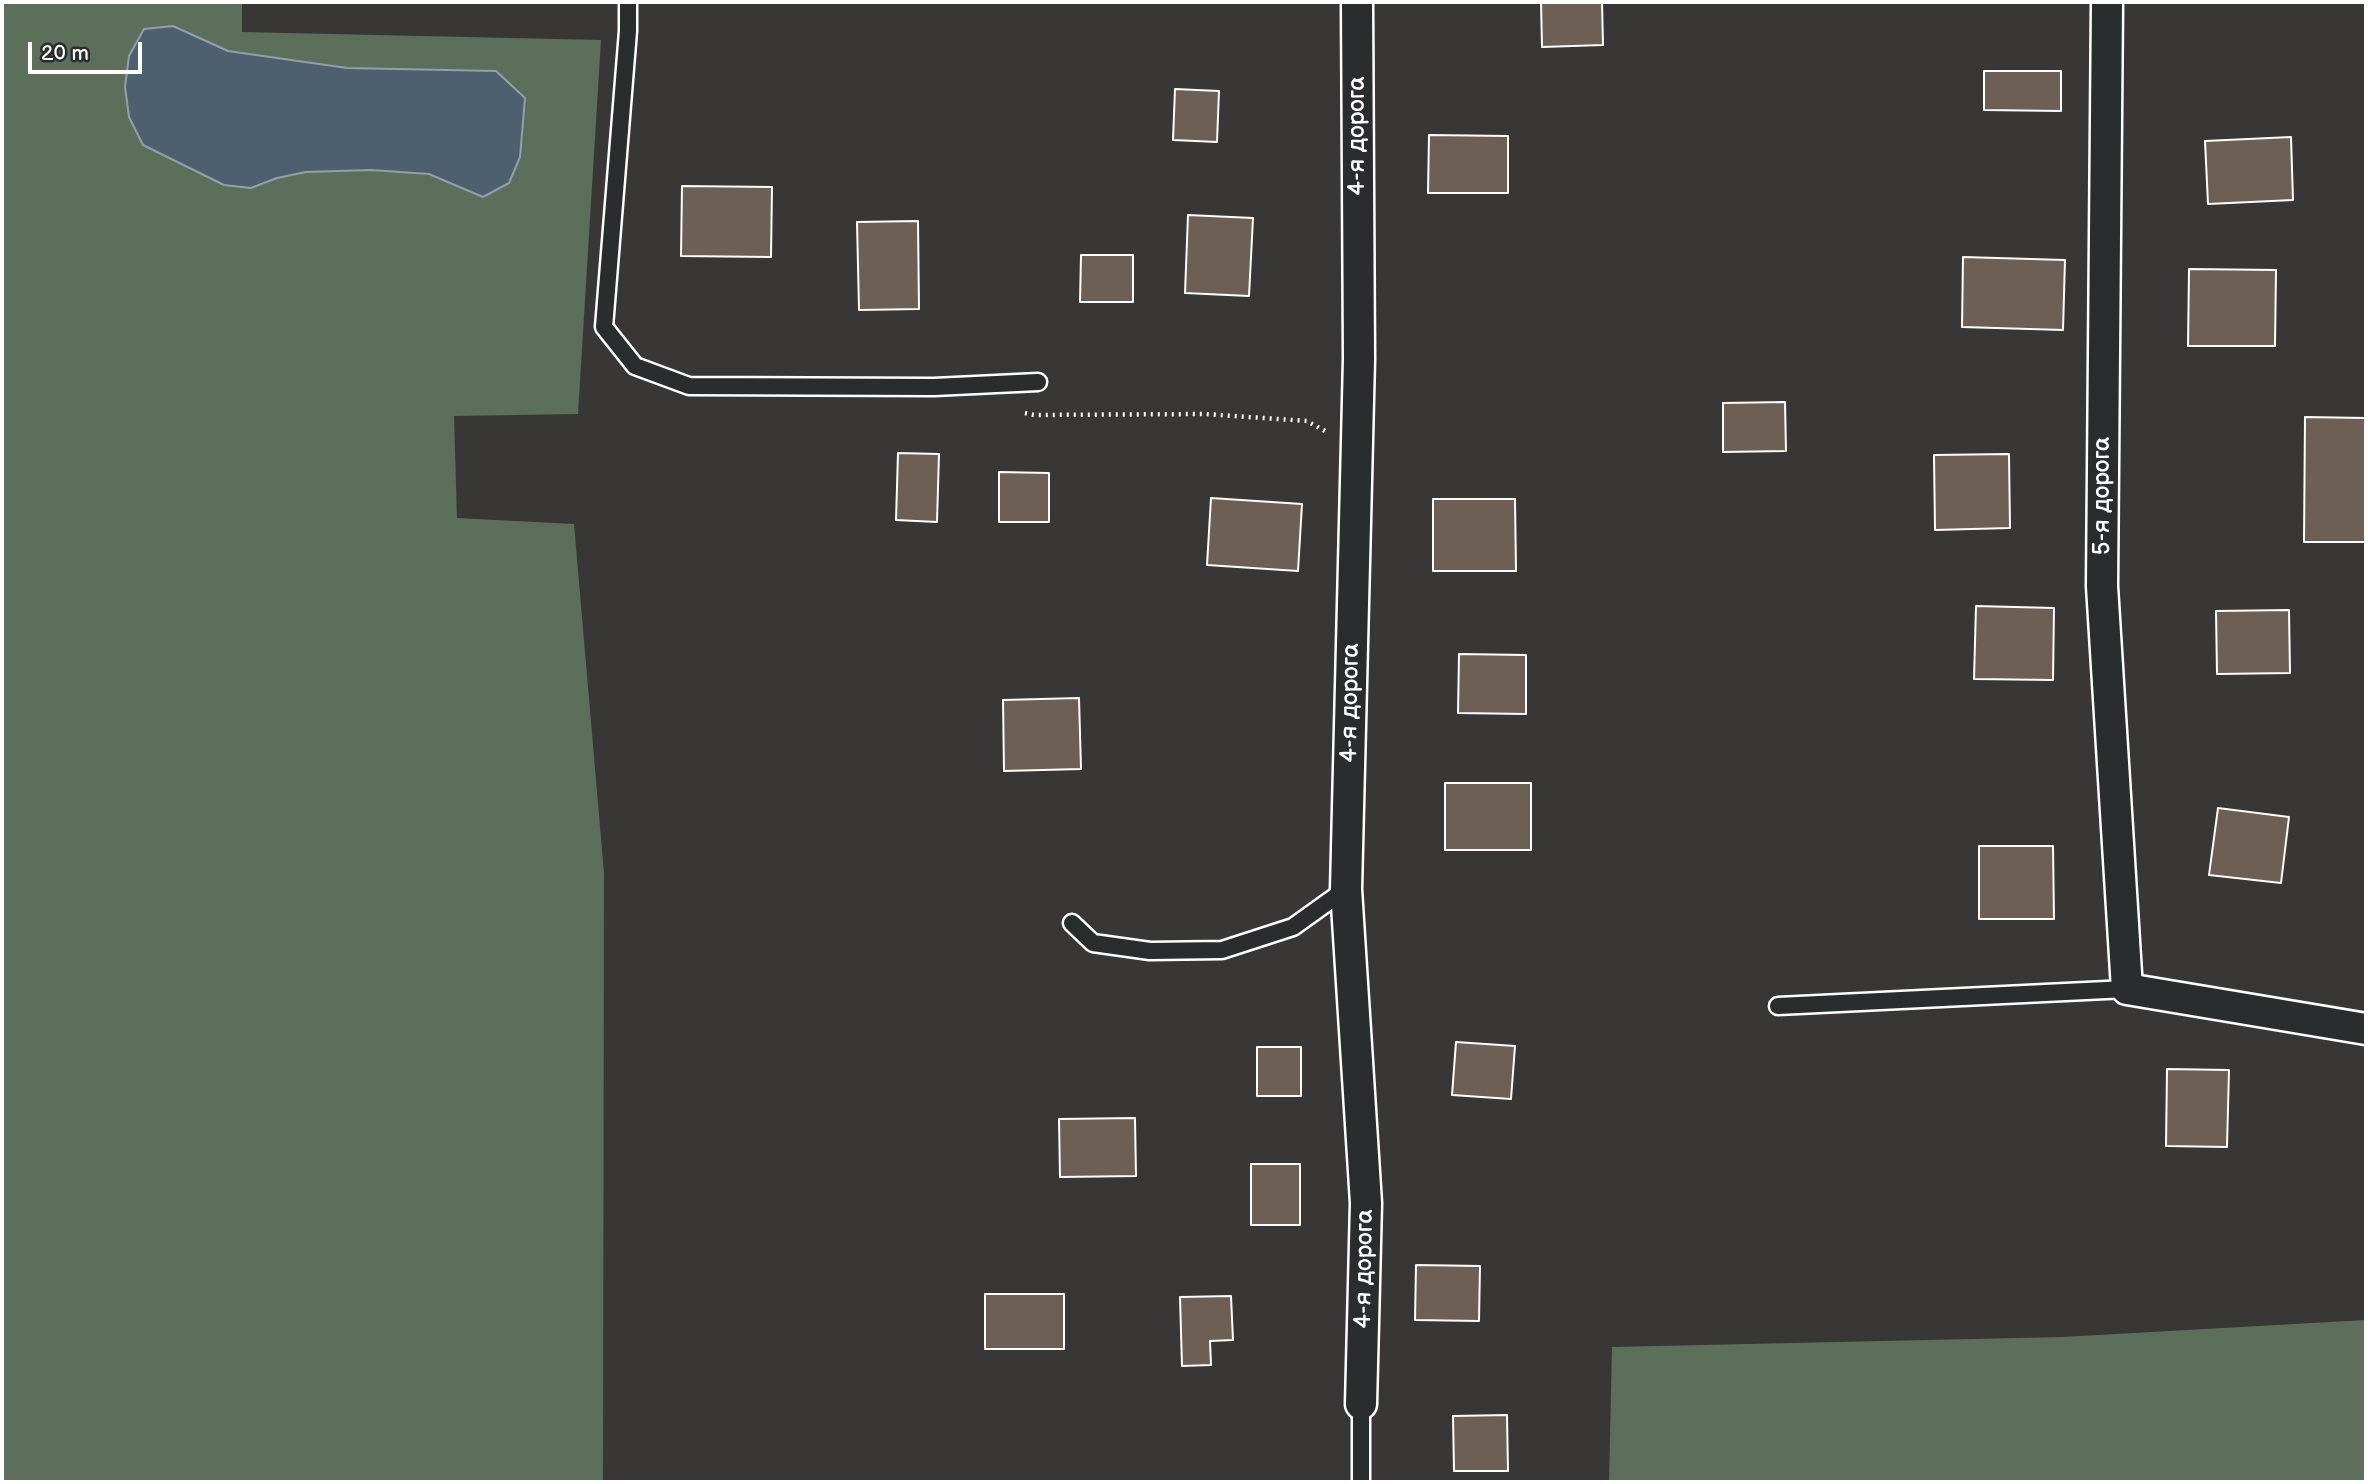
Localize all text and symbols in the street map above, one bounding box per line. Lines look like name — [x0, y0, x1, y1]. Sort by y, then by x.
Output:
scale bar — [32, 28, 145, 72]
text: 20 m — [41, 41, 89, 66]
street label: 4-я дорога — [1344, 76, 1372, 196]
street label: 5-я дорога — [2089, 437, 2117, 555]
street label: 4-я дорога — [1336, 643, 1366, 763]
street label: 4-я дорога — [1350, 1209, 1380, 1329]

